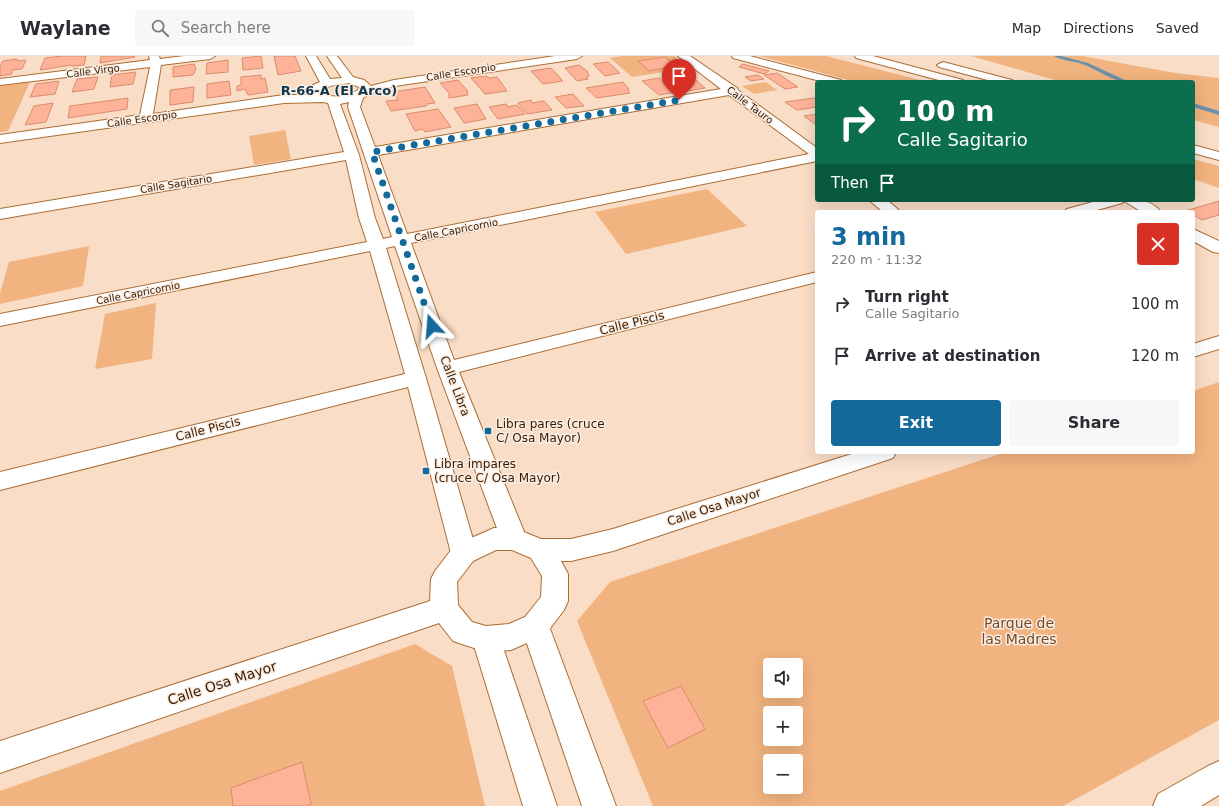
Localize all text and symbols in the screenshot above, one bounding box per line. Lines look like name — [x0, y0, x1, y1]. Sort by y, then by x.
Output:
search box — [135, 10, 415, 46]
text: Waylane — [20, 17, 111, 39]
icon: search — [149, 17, 171, 39]
text: Search here — [181, 19, 271, 37]
text: Map — [1012, 20, 1041, 36]
text: Directions — [1063, 20, 1134, 36]
text: Saved — [1156, 20, 1199, 36]
pin — [662, 59, 696, 100]
street label: Calle Escorpio — [425, 61, 497, 83]
street label: Calle Virgo — [66, 62, 120, 80]
icon: arrive — [668, 65, 690, 87]
district label: R-66-A (El Arco) — [281, 83, 397, 98]
street label: Calle Tauro — [725, 84, 775, 126]
text: 100 m — [897, 95, 994, 128]
icon: right — [831, 96, 883, 148]
street label: Calle Escorpio — [106, 109, 178, 129]
text: Calle Sagitario — [897, 129, 1028, 150]
icon: arrive — [876, 172, 898, 194]
street label: Calle Sagitario — [139, 173, 213, 195]
text: Then — [831, 174, 868, 192]
street label: Calle Capricornio — [413, 216, 499, 244]
text: 3 min — [831, 223, 906, 251]
button: close — [1137, 223, 1179, 265]
text: 220 m · 11:32 — [831, 252, 922, 267]
street label: Calle Capricornio — [95, 279, 181, 307]
text: Turn right — [865, 288, 949, 306]
icon: right — [831, 293, 853, 315]
text: 100 m — [1131, 295, 1179, 313]
position arrow — [411, 305, 453, 347]
text: Calle Sagitario — [865, 306, 959, 321]
street label: Calle Piscis — [598, 308, 666, 338]
icon: arrive — [831, 345, 853, 367]
text: Arrive at destination — [865, 347, 1040, 365]
text: 120 m — [1131, 347, 1179, 365]
street label: Calle Libra — [437, 354, 473, 418]
button: Exit — [831, 400, 1001, 446]
button: Share — [1009, 400, 1179, 446]
street label: Calle Piscis — [174, 414, 242, 444]
place label: Libra pares (cruce C/ Osa Mayor) — [496, 417, 605, 445]
marker: Libra pares (cruce C/ Osa Mayor) — [483, 426, 493, 436]
place label: Libra impares (cruce C/ Osa Mayor) — [434, 457, 560, 485]
marker: Libra impares (cruce C/ Osa Mayor) — [421, 466, 431, 476]
street label: Calle Osa Mayor — [665, 485, 763, 529]
park label: Parque de las Madres — [981, 615, 1057, 647]
street label: Calle Osa Mayor — [165, 658, 279, 708]
map controls — [763, 658, 803, 794]
button: sound — [763, 658, 803, 698]
button: + — [763, 706, 803, 746]
button: − — [763, 754, 803, 794]

